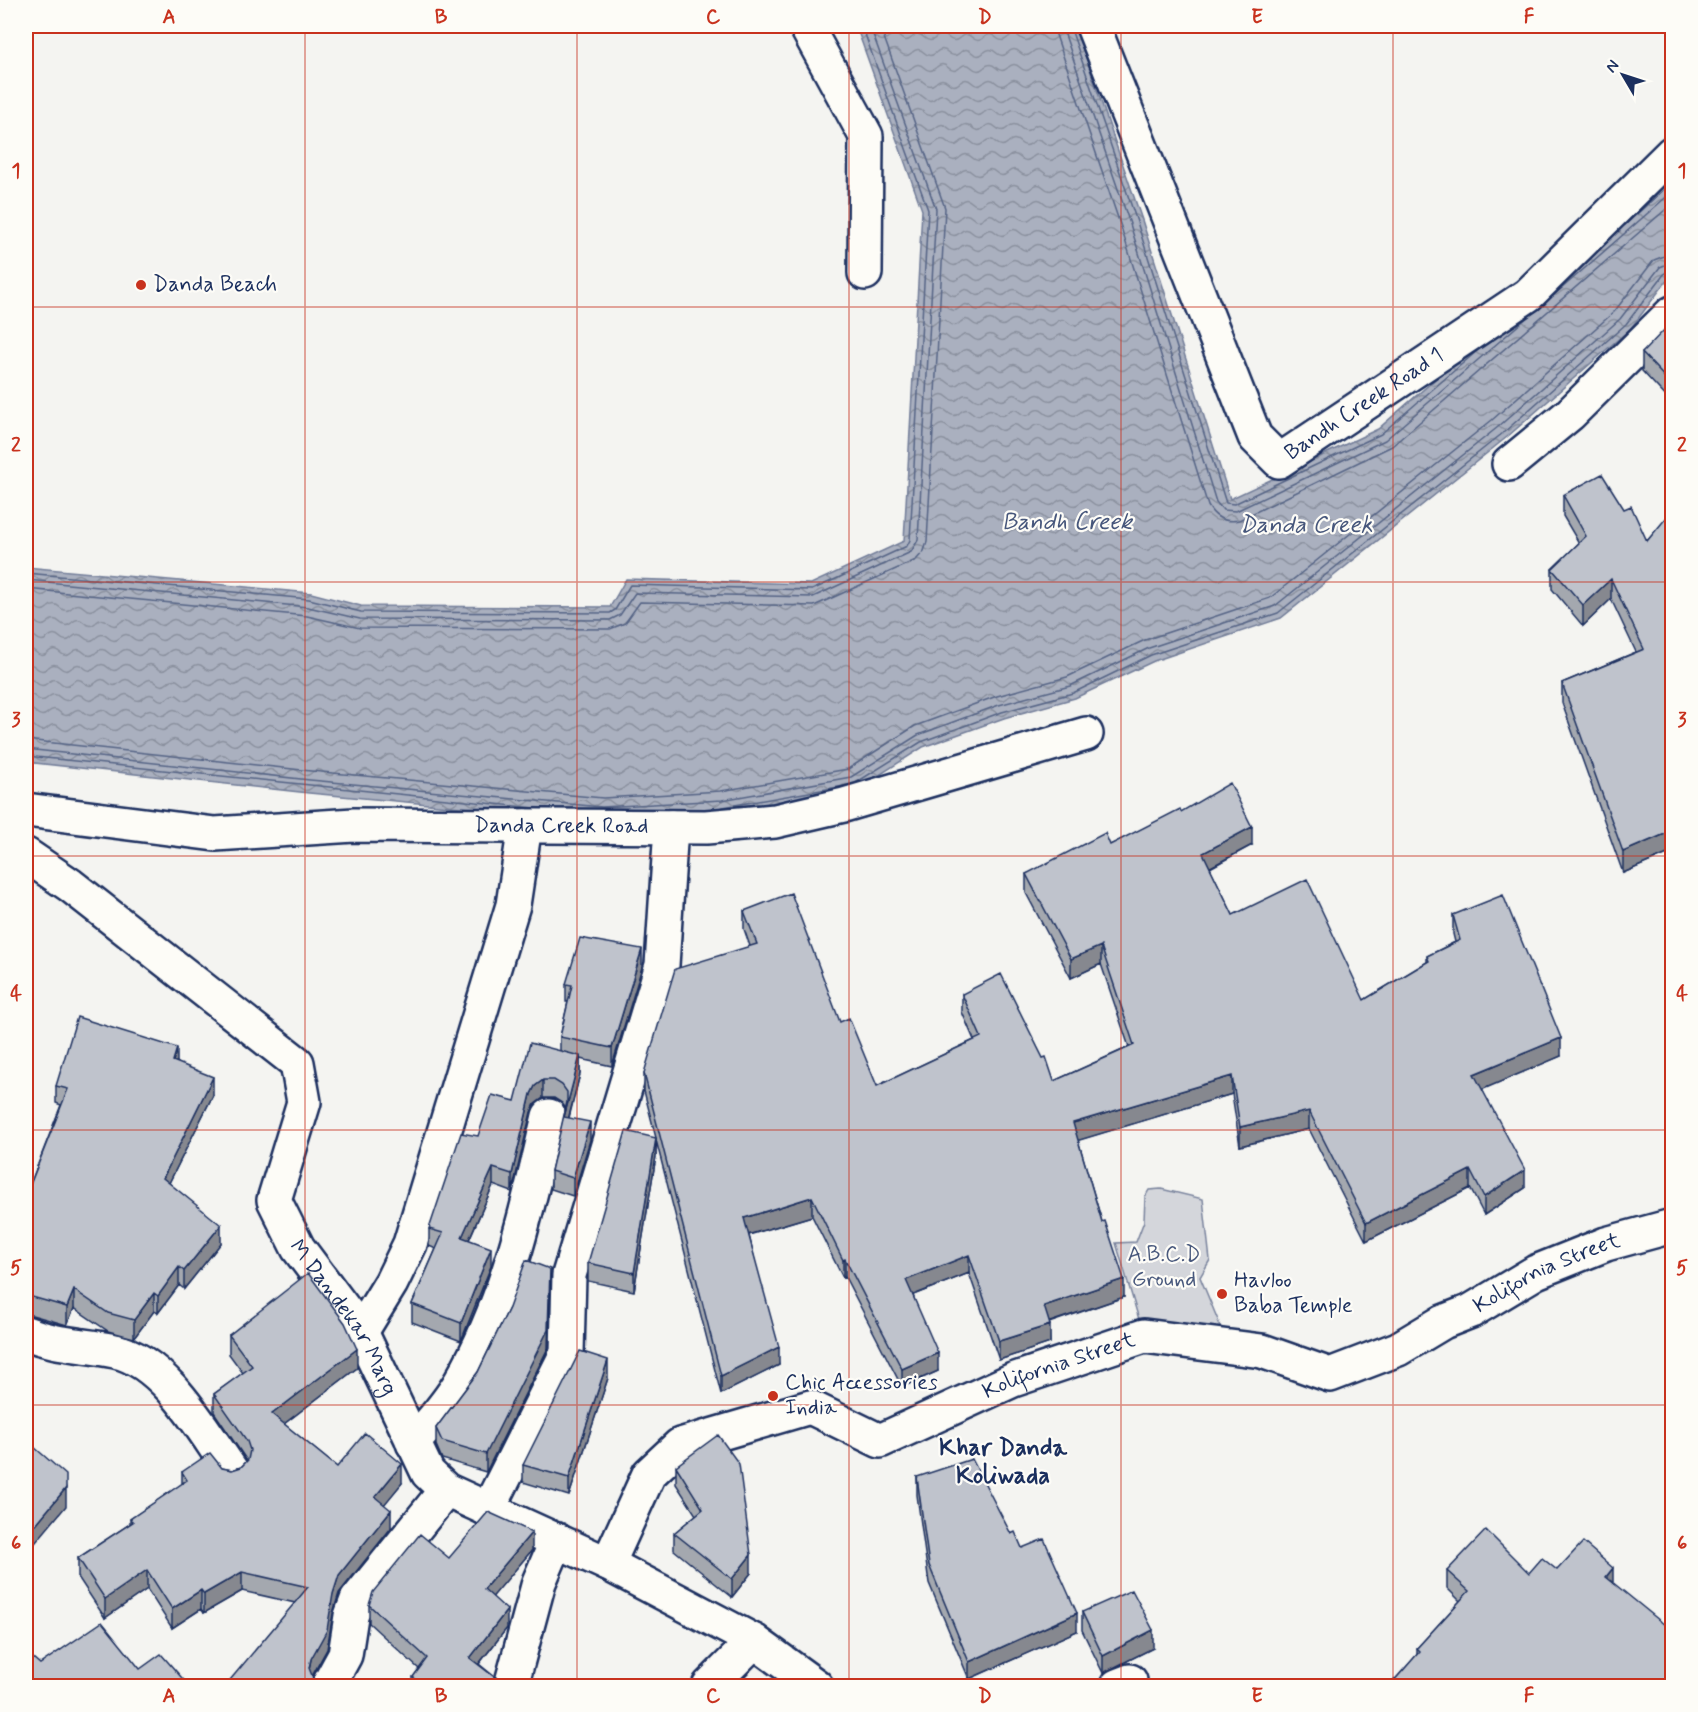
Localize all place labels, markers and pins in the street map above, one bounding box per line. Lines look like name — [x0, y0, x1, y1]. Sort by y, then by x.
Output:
place label: Danda Beach — [153, 271, 277, 299]
marker: Danda Beach — [134, 278, 148, 292]
place label: Havloo Baba Temple — [1234, 1267, 1353, 1320]
marker: Havloo Baba Temple — [1215, 1287, 1229, 1301]
place label: Chic Accessories India — [785, 1369, 938, 1422]
marker: Chic Accessories India — [766, 1389, 780, 1403]

